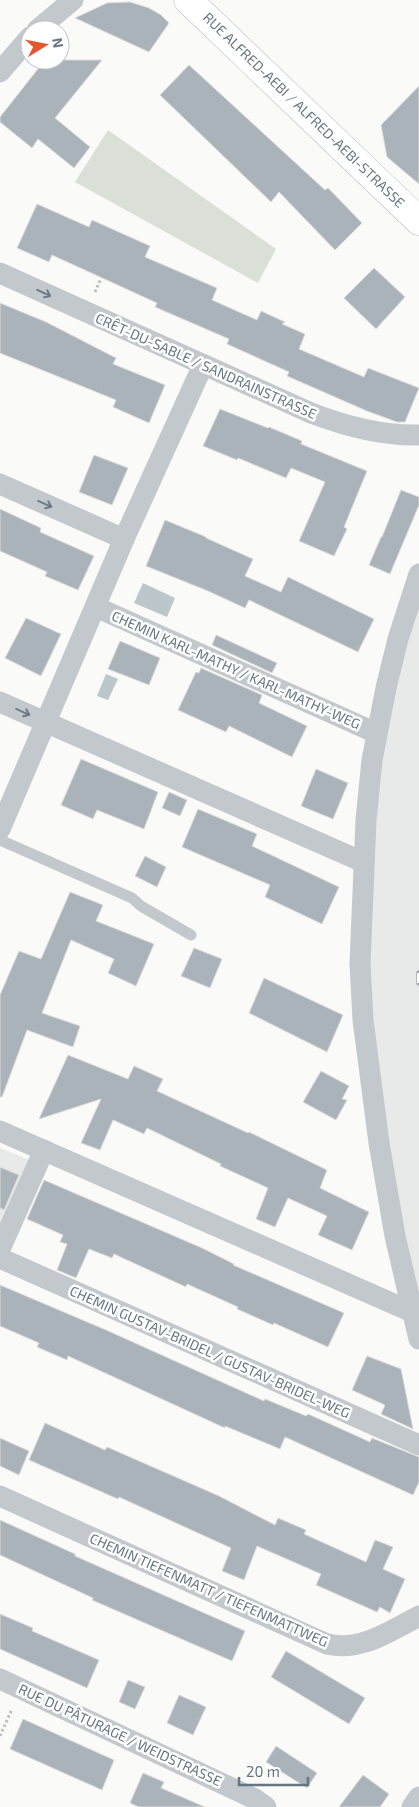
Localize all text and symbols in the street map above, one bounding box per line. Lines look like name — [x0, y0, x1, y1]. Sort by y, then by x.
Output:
street label: RUE ALFRED-AEBI / ALFRED-AEBI-STRASSE — [200, 8, 409, 211]
north arrow — [20, 20, 70, 70]
text: N — [49, 36, 68, 49]
one-way arrow — [36, 289, 51, 299]
street label: CRÊT-DU-SABLE / SANDRAINSTRASSE — [93, 309, 319, 422]
one-way arrow — [37, 499, 52, 509]
street label: CHEMIN KARL-MATHY / KARL-MATHY-WEG — [109, 607, 363, 732]
one-way arrow — [15, 708, 30, 718]
street label: CHEMIN GUSTAV-BRIDEL / GUSTAV-BRIDEL-WEG — [67, 1282, 353, 1421]
street label: CHEMIN TIEFENMATT / TIEFENMATTWEG — [87, 1529, 331, 1650]
street label: RUE DU PÂTURAGE / WEIDSTRASSE — [16, 1680, 225, 1789]
scale bar — [239, 1754, 308, 1786]
text: 20 m — [246, 1762, 280, 1780]

